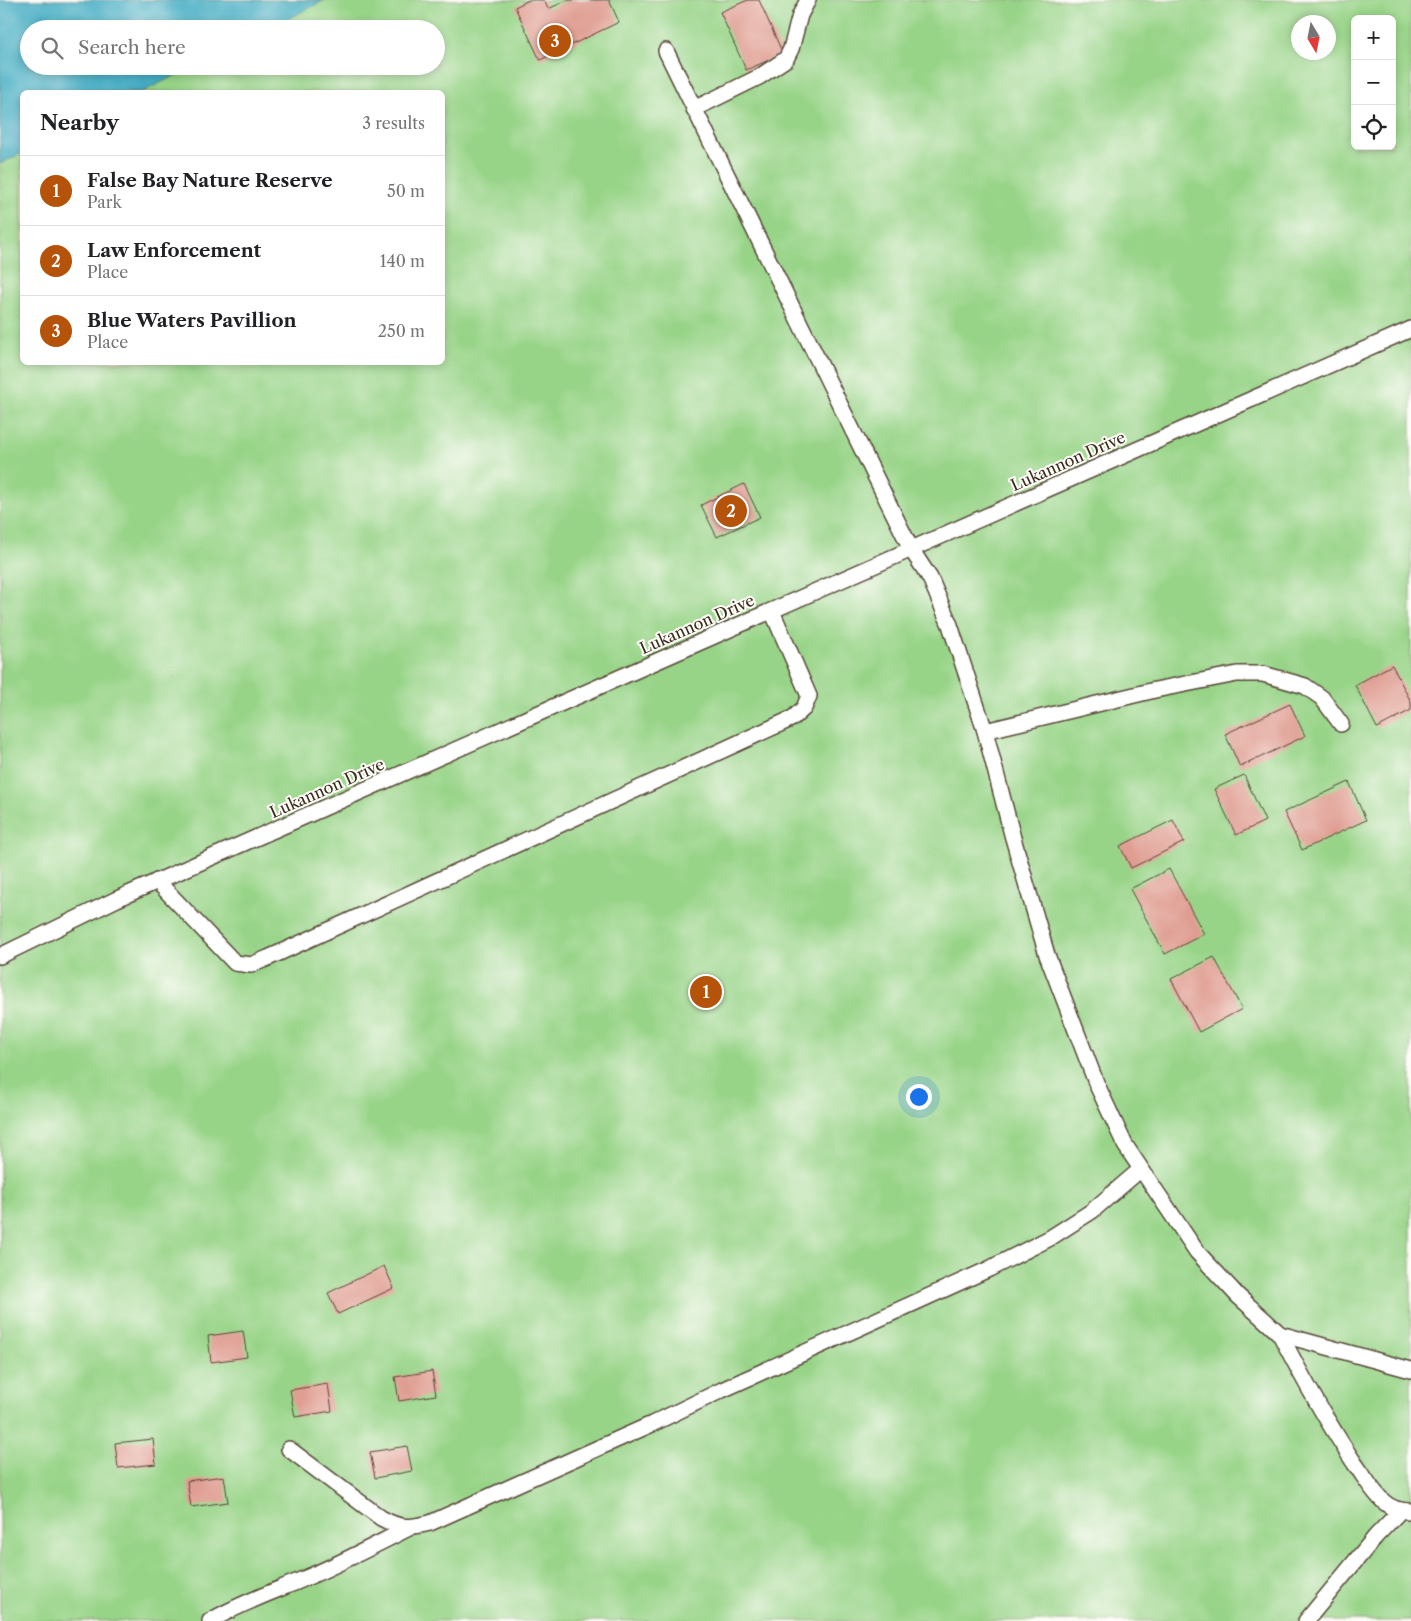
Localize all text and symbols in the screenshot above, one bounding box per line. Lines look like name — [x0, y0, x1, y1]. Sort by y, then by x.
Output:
north arrow — [1291, 15, 1336, 60]
map controls — [1351, 15, 1396, 150]
button: + — [1351, 15, 1396, 60]
search box — [20, 20, 445, 75]
pin: 3 — [539, 22, 571, 60]
icon: search — [38, 34, 66, 62]
text: Search here — [78, 36, 186, 59]
button: − — [1351, 60, 1396, 105]
button: locate — [1351, 105, 1396, 150]
text: Nearby — [40, 110, 119, 135]
text: 3 results — [362, 113, 425, 133]
text: False Bay Nature Reserve — [87, 169, 333, 192]
text: 1 — [52, 181, 60, 201]
text: 50 m — [387, 181, 425, 201]
text: Park — [87, 192, 122, 212]
text: Law Enforcement — [87, 239, 261, 262]
text: 2 — [51, 251, 61, 271]
text: 140 m — [380, 251, 425, 271]
text: Place — [87, 262, 128, 282]
text: Blue Waters Pavillion — [87, 309, 297, 332]
text: 3 — [51, 321, 61, 341]
text: 250 m — [378, 321, 425, 341]
text: Place — [87, 332, 128, 352]
street label: Lukannon Drive — [1008, 427, 1128, 495]
pin: 2 — [715, 492, 747, 530]
street label: Lukannon Drive — [637, 590, 757, 658]
street label: Lukannon Drive — [267, 754, 387, 822]
pin: 1 — [690, 973, 722, 1011]
your location — [906, 1084, 932, 1110]

